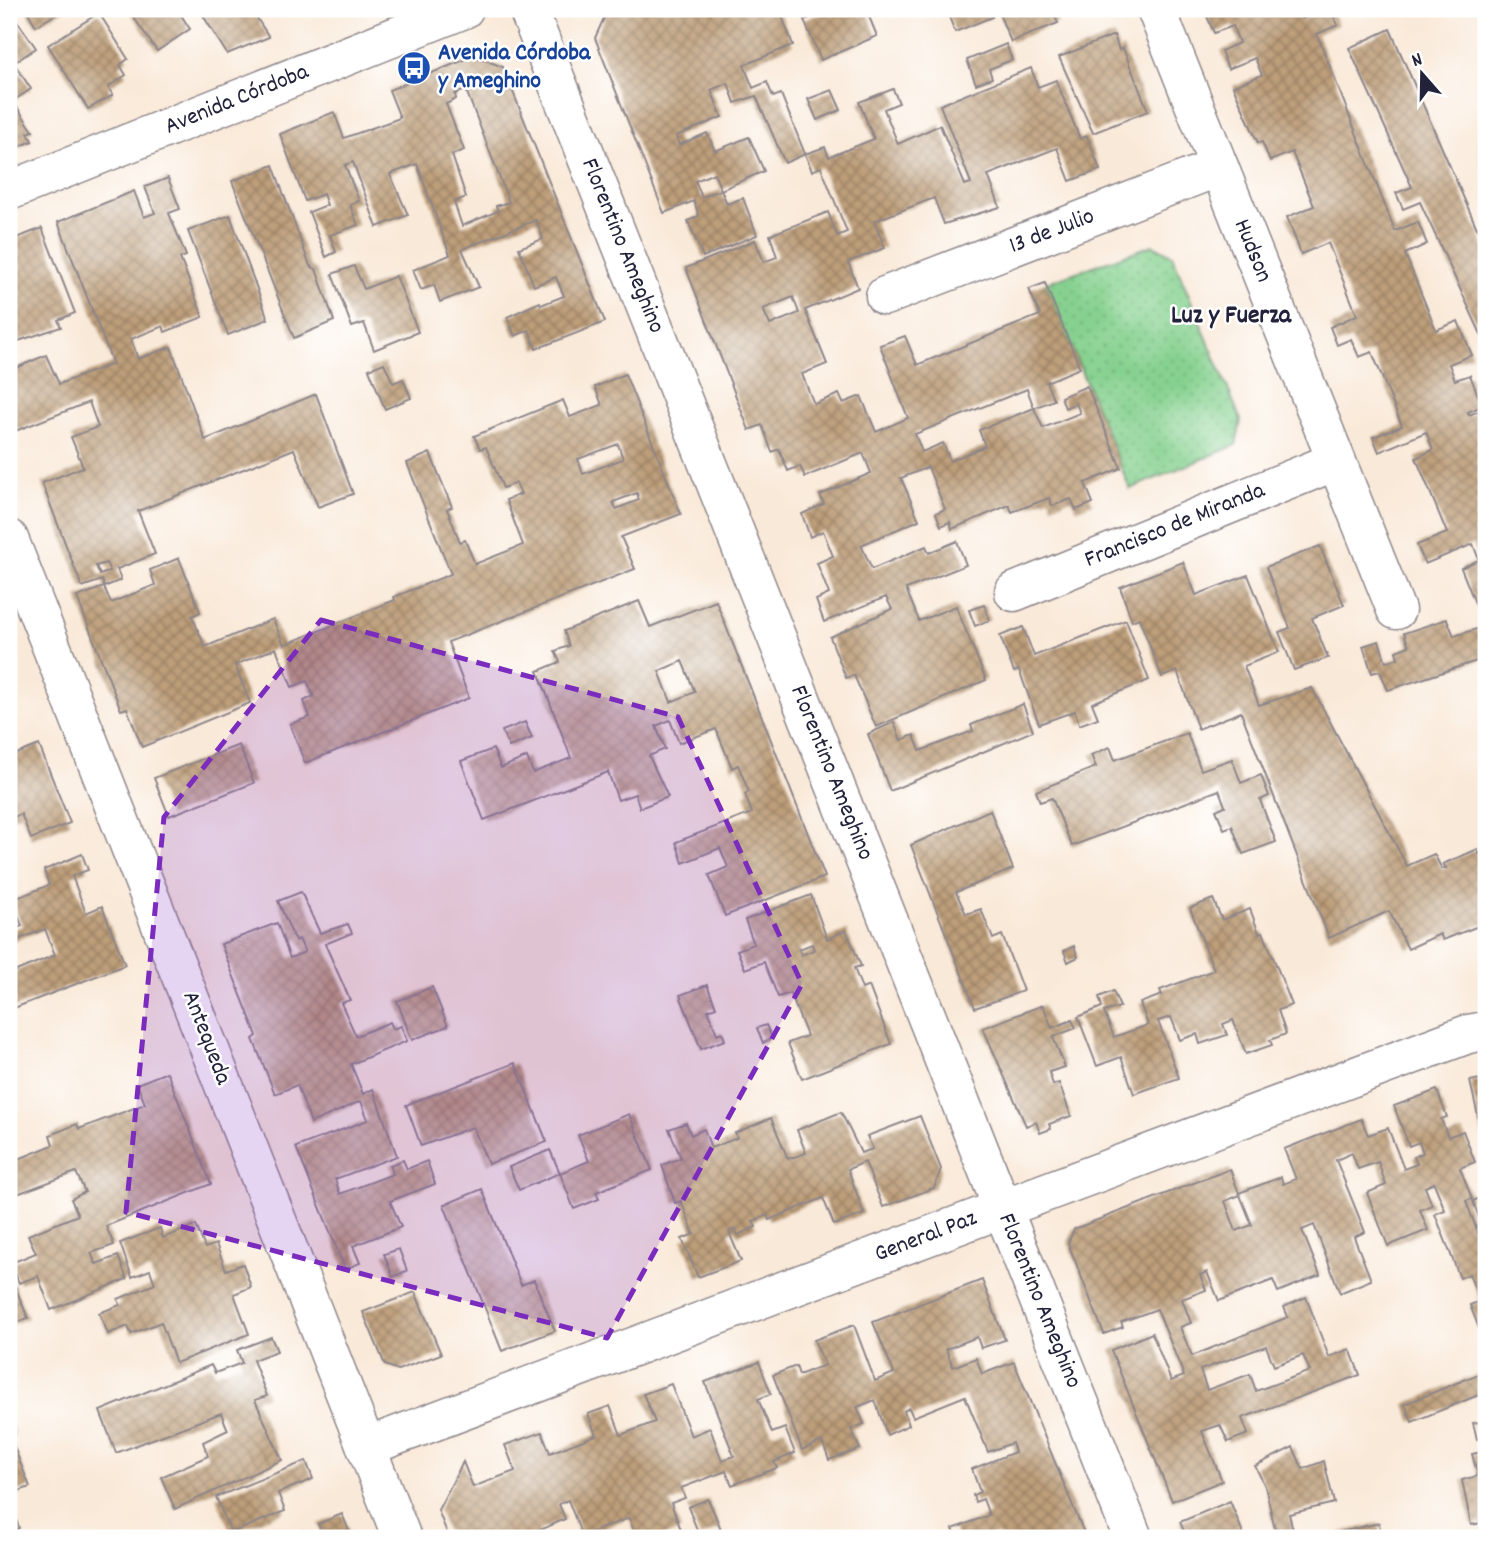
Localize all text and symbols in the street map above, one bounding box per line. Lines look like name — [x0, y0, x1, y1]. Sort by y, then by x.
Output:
place label: Avenida Córdoba y Ameghino — [438, 37, 591, 99]
north arrow — [1386, 38, 1456, 108]
text: N — [1408, 47, 1426, 76]
bus stop icon: Avenida Córdoba y Ameghino — [395, 49, 433, 87]
street label: Avenida Córdoba — [160, 55, 315, 144]
street label: Florentino Ameghino — [571, 153, 673, 339]
street label: 13 de Julio — [1005, 200, 1099, 264]
street label: Hudson — [1224, 214, 1280, 288]
district label: Luz y Fuerza — [1171, 298, 1292, 335]
street label: Francisco de Miranda — [1080, 474, 1271, 578]
street label: Florentino Ameghino — [780, 680, 882, 866]
street label: Antequeda — [173, 986, 240, 1090]
street label: General Paz — [870, 1202, 982, 1272]
street label: Florentino Ameghino — [988, 1208, 1090, 1394]

